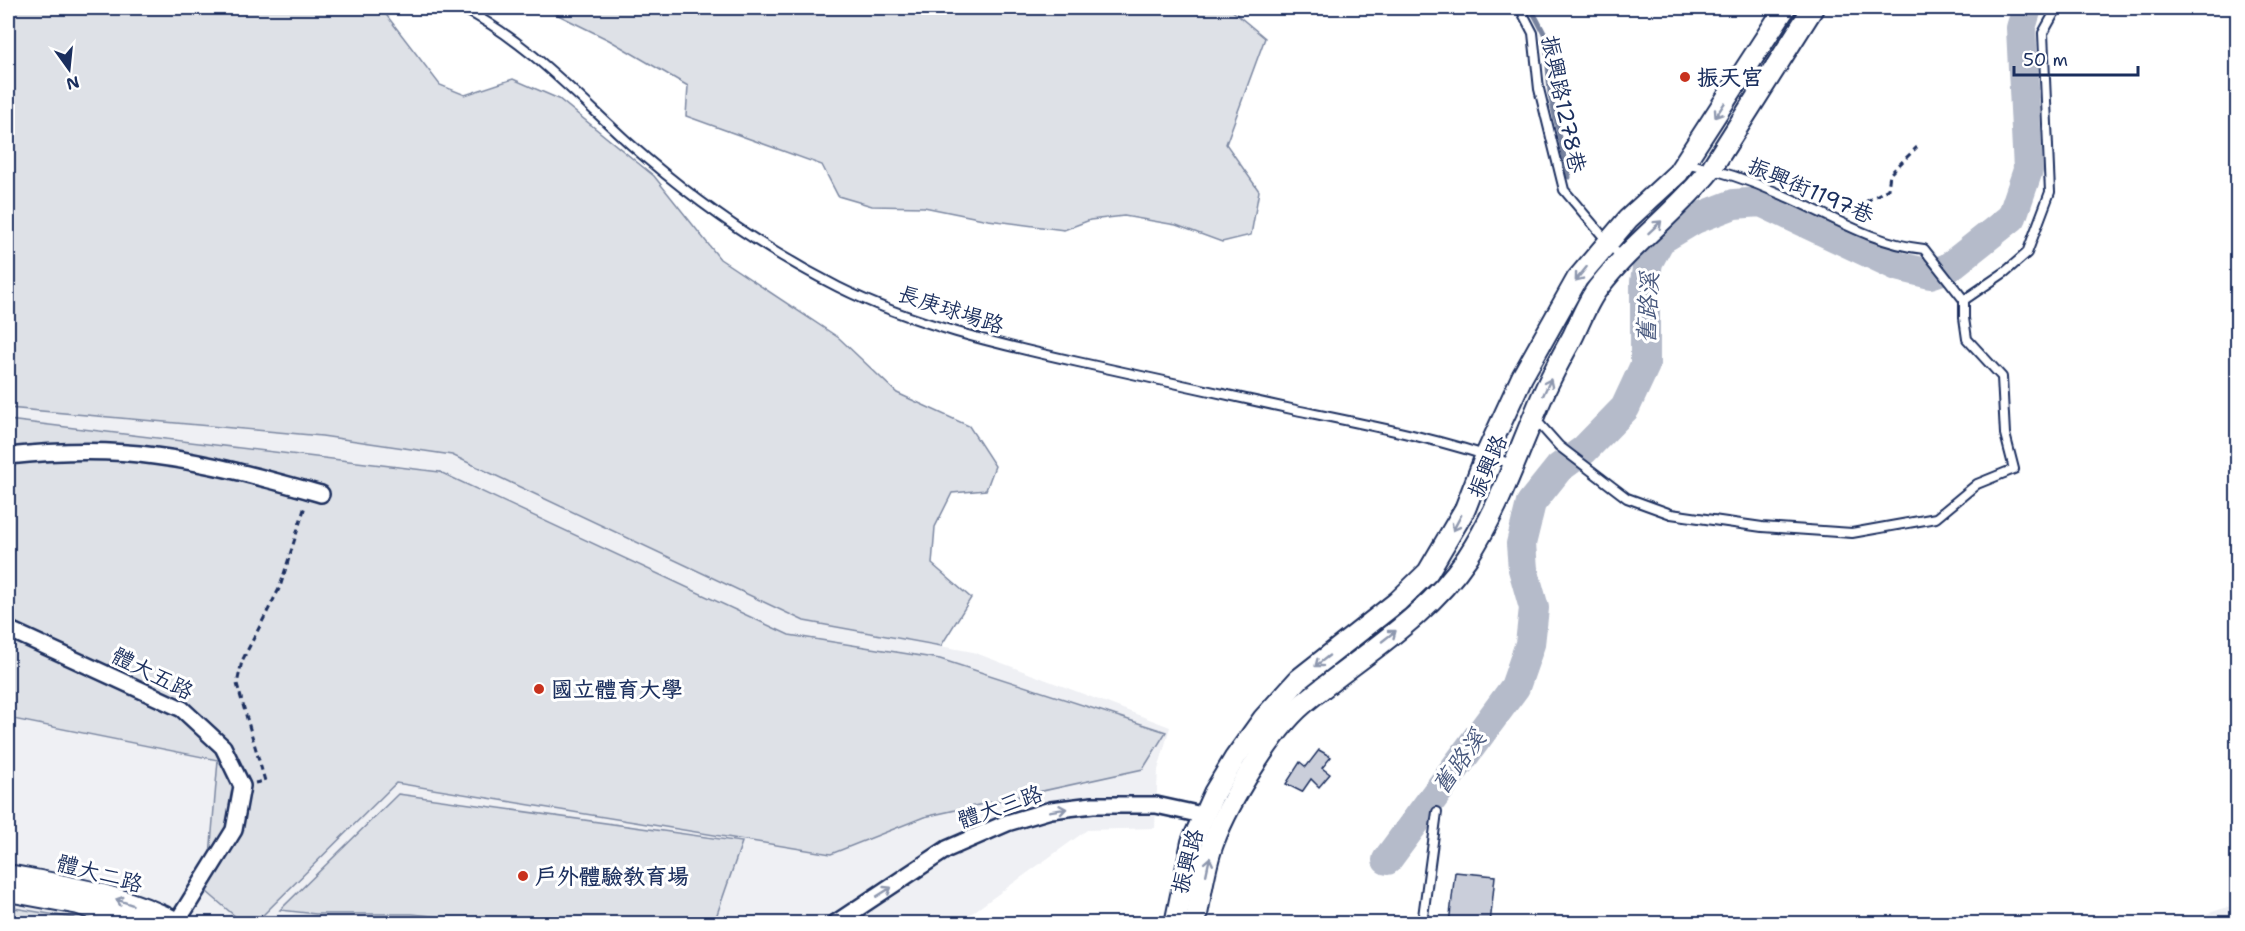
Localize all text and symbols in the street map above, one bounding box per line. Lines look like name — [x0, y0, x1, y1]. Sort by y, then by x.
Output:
street label: 振興路1278巷 — [1535, 33, 1592, 176]
north arrow — [39, 39, 99, 99]
scale bar — [2014, 39, 2138, 77]
text: 50 m — [2023, 48, 2068, 72]
place label: 振天宮 — [1697, 63, 1763, 92]
marker: 振天宮 — [1678, 70, 1692, 84]
text: N — [64, 71, 82, 95]
one-way arrow — [1714, 101, 1726, 118]
street label: 振興街1197巷 — [1743, 151, 1878, 230]
one-way arrow — [1647, 220, 1662, 234]
one-way arrow — [1575, 266, 1588, 282]
water label: 舊路溪 — [1630, 269, 1666, 345]
street label: 長庚球場路 — [894, 279, 1008, 340]
one-way arrow — [1541, 379, 1553, 397]
street label: 振興路 — [1461, 430, 1514, 502]
one-way arrow — [1451, 514, 1463, 531]
one-way arrow — [1381, 630, 1397, 643]
street label: 體大五路 — [107, 641, 199, 706]
one-way arrow — [1315, 654, 1331, 667]
place label: 國立體育大學 — [551, 675, 683, 704]
marker: 國立體育大學 — [532, 682, 546, 696]
water label: 舊路溪 — [1425, 722, 1494, 801]
street label: 體大三路 — [954, 778, 1046, 835]
one-way arrow — [1048, 804, 1067, 815]
street label: 振興路 — [1165, 825, 1210, 897]
street label: 體大二路 — [54, 848, 146, 899]
one-way arrow — [1202, 857, 1214, 876]
place label: 戶外體驗教育場 — [535, 862, 689, 891]
marker: 戶外體驗教育場 — [516, 869, 530, 883]
one-way arrow — [875, 886, 892, 899]
one-way arrow — [115, 896, 134, 907]

